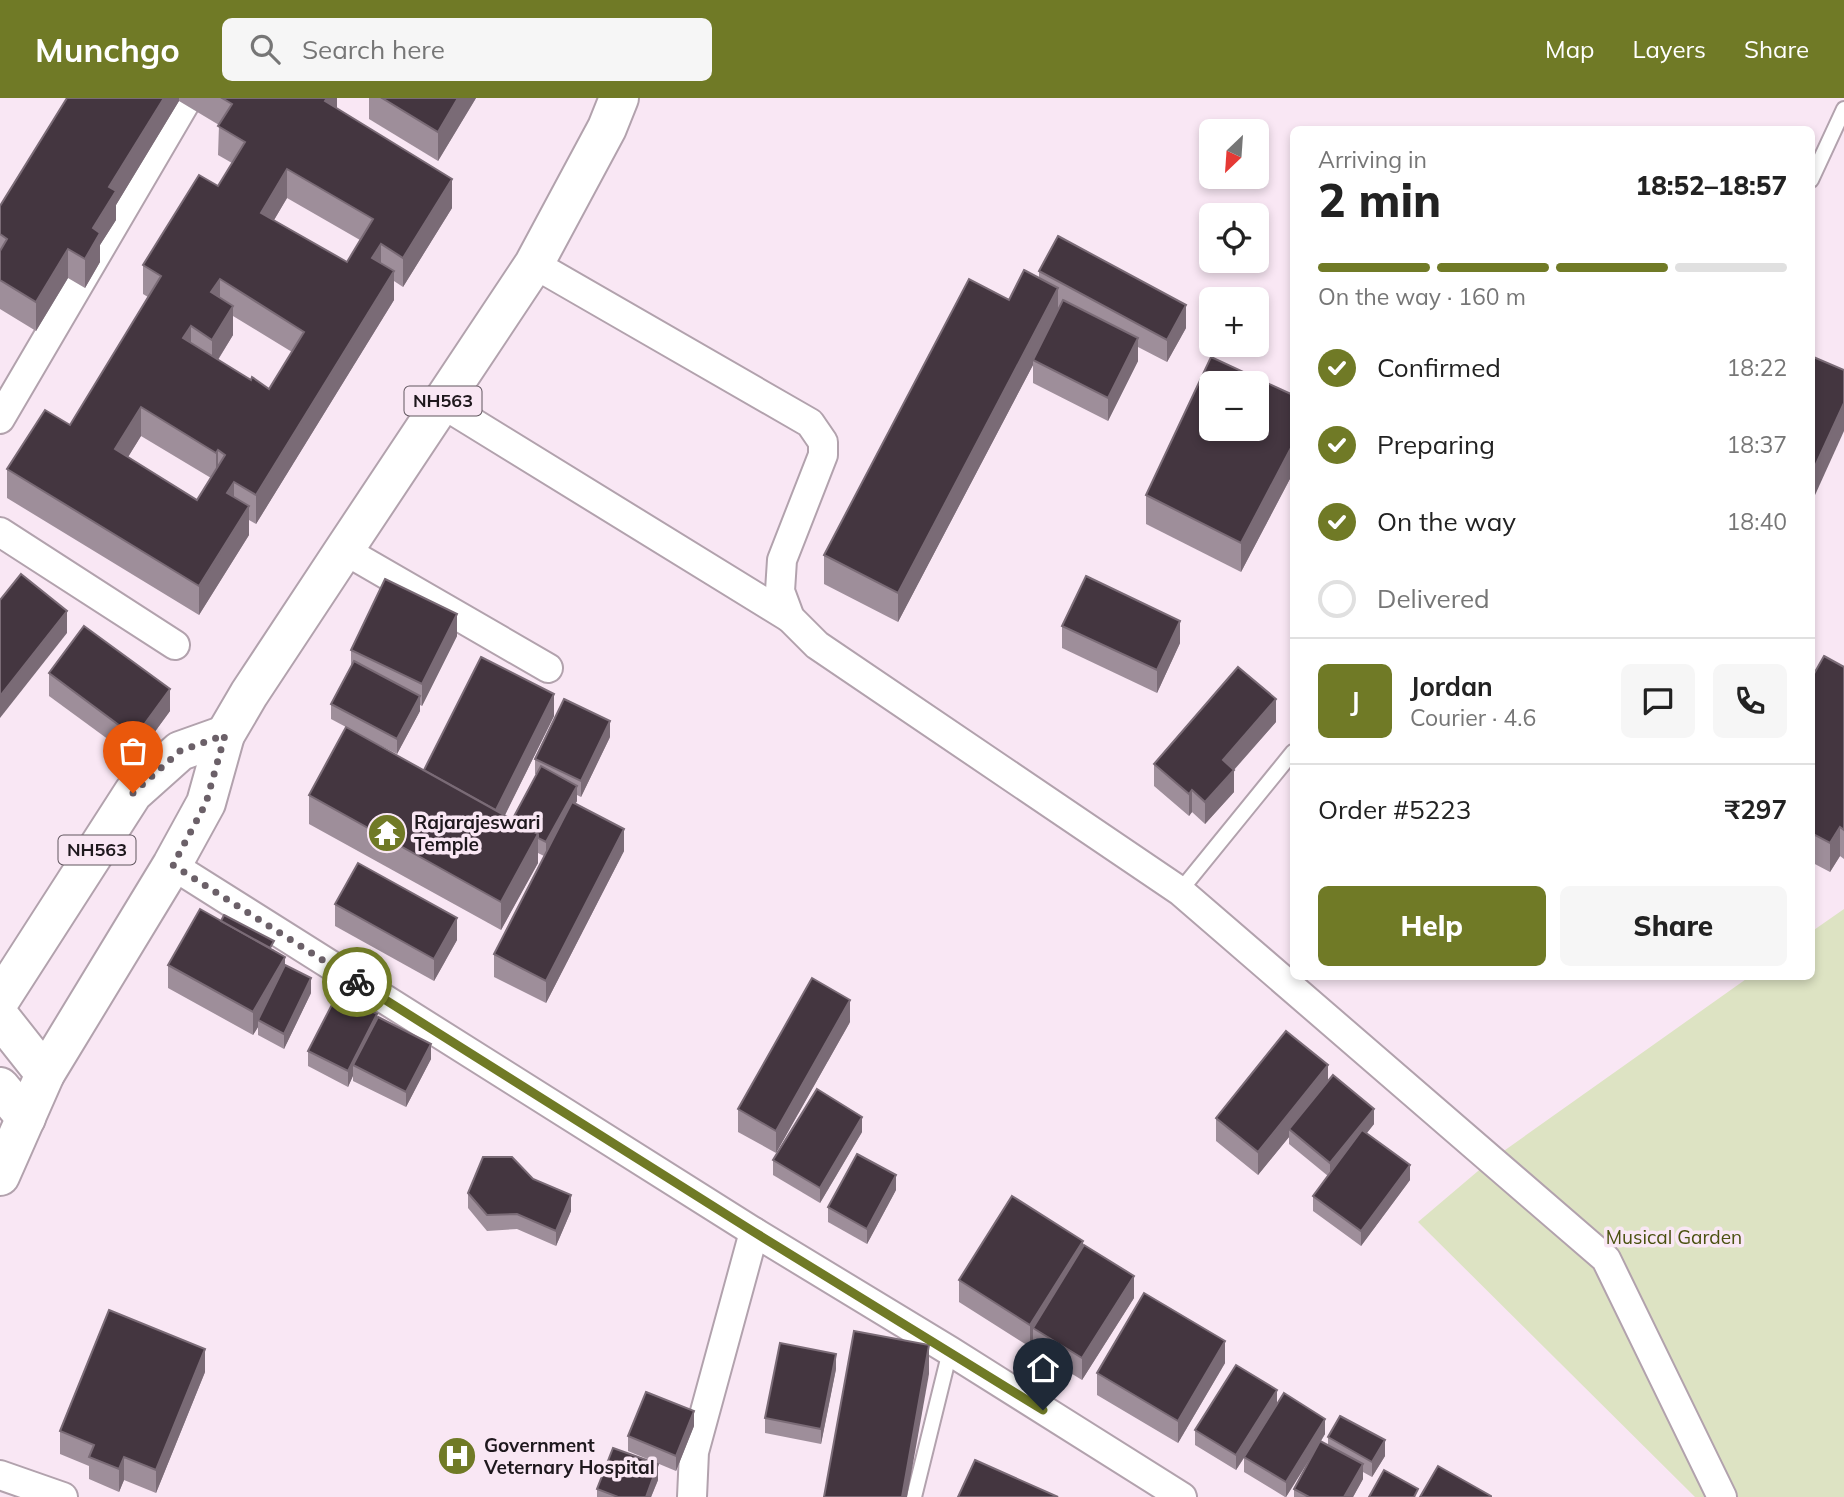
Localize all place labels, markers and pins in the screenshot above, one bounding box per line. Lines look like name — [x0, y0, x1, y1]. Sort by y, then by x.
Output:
pin — [103, 721, 163, 793]
place label: Rajarajeswari Temple — [414, 810, 540, 856]
temple icon: Rajarajeswari Temple — [366, 812, 408, 854]
pin — [1013, 1338, 1073, 1410]
place label: Government Veternary Hospital — [483, 1433, 655, 1479]
hospital icon: Government Veternary Hospital — [436, 1435, 478, 1477]

